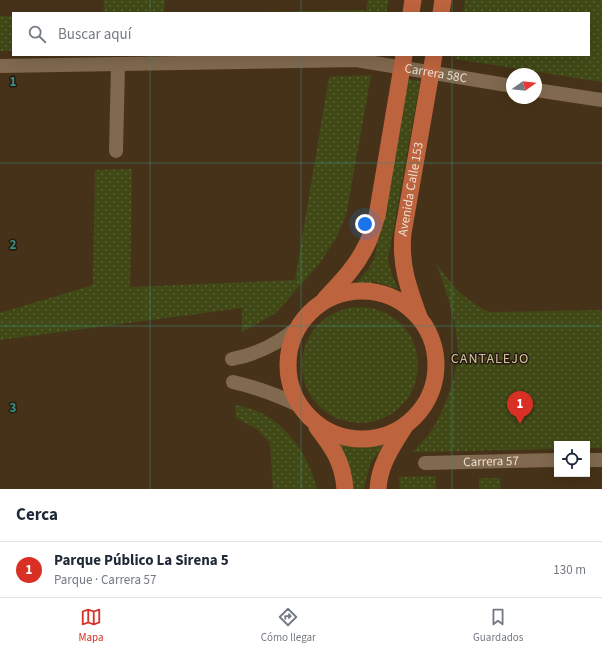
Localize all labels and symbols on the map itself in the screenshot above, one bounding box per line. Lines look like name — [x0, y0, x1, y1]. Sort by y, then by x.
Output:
street label: Carrera 58C — [403, 59, 468, 87]
north arrow — [506, 68, 542, 104]
text: 1 — [10, 73, 17, 91]
street label: Avenida Calle 153 — [394, 141, 428, 238]
your location — [355, 214, 375, 234]
text: 2 — [10, 236, 17, 254]
district label: CANTALEJO — [451, 349, 529, 369]
pin: 1 — [507, 391, 533, 424]
text: 3 — [10, 399, 17, 417]
street label: Carrera 57 — [463, 452, 519, 471]

